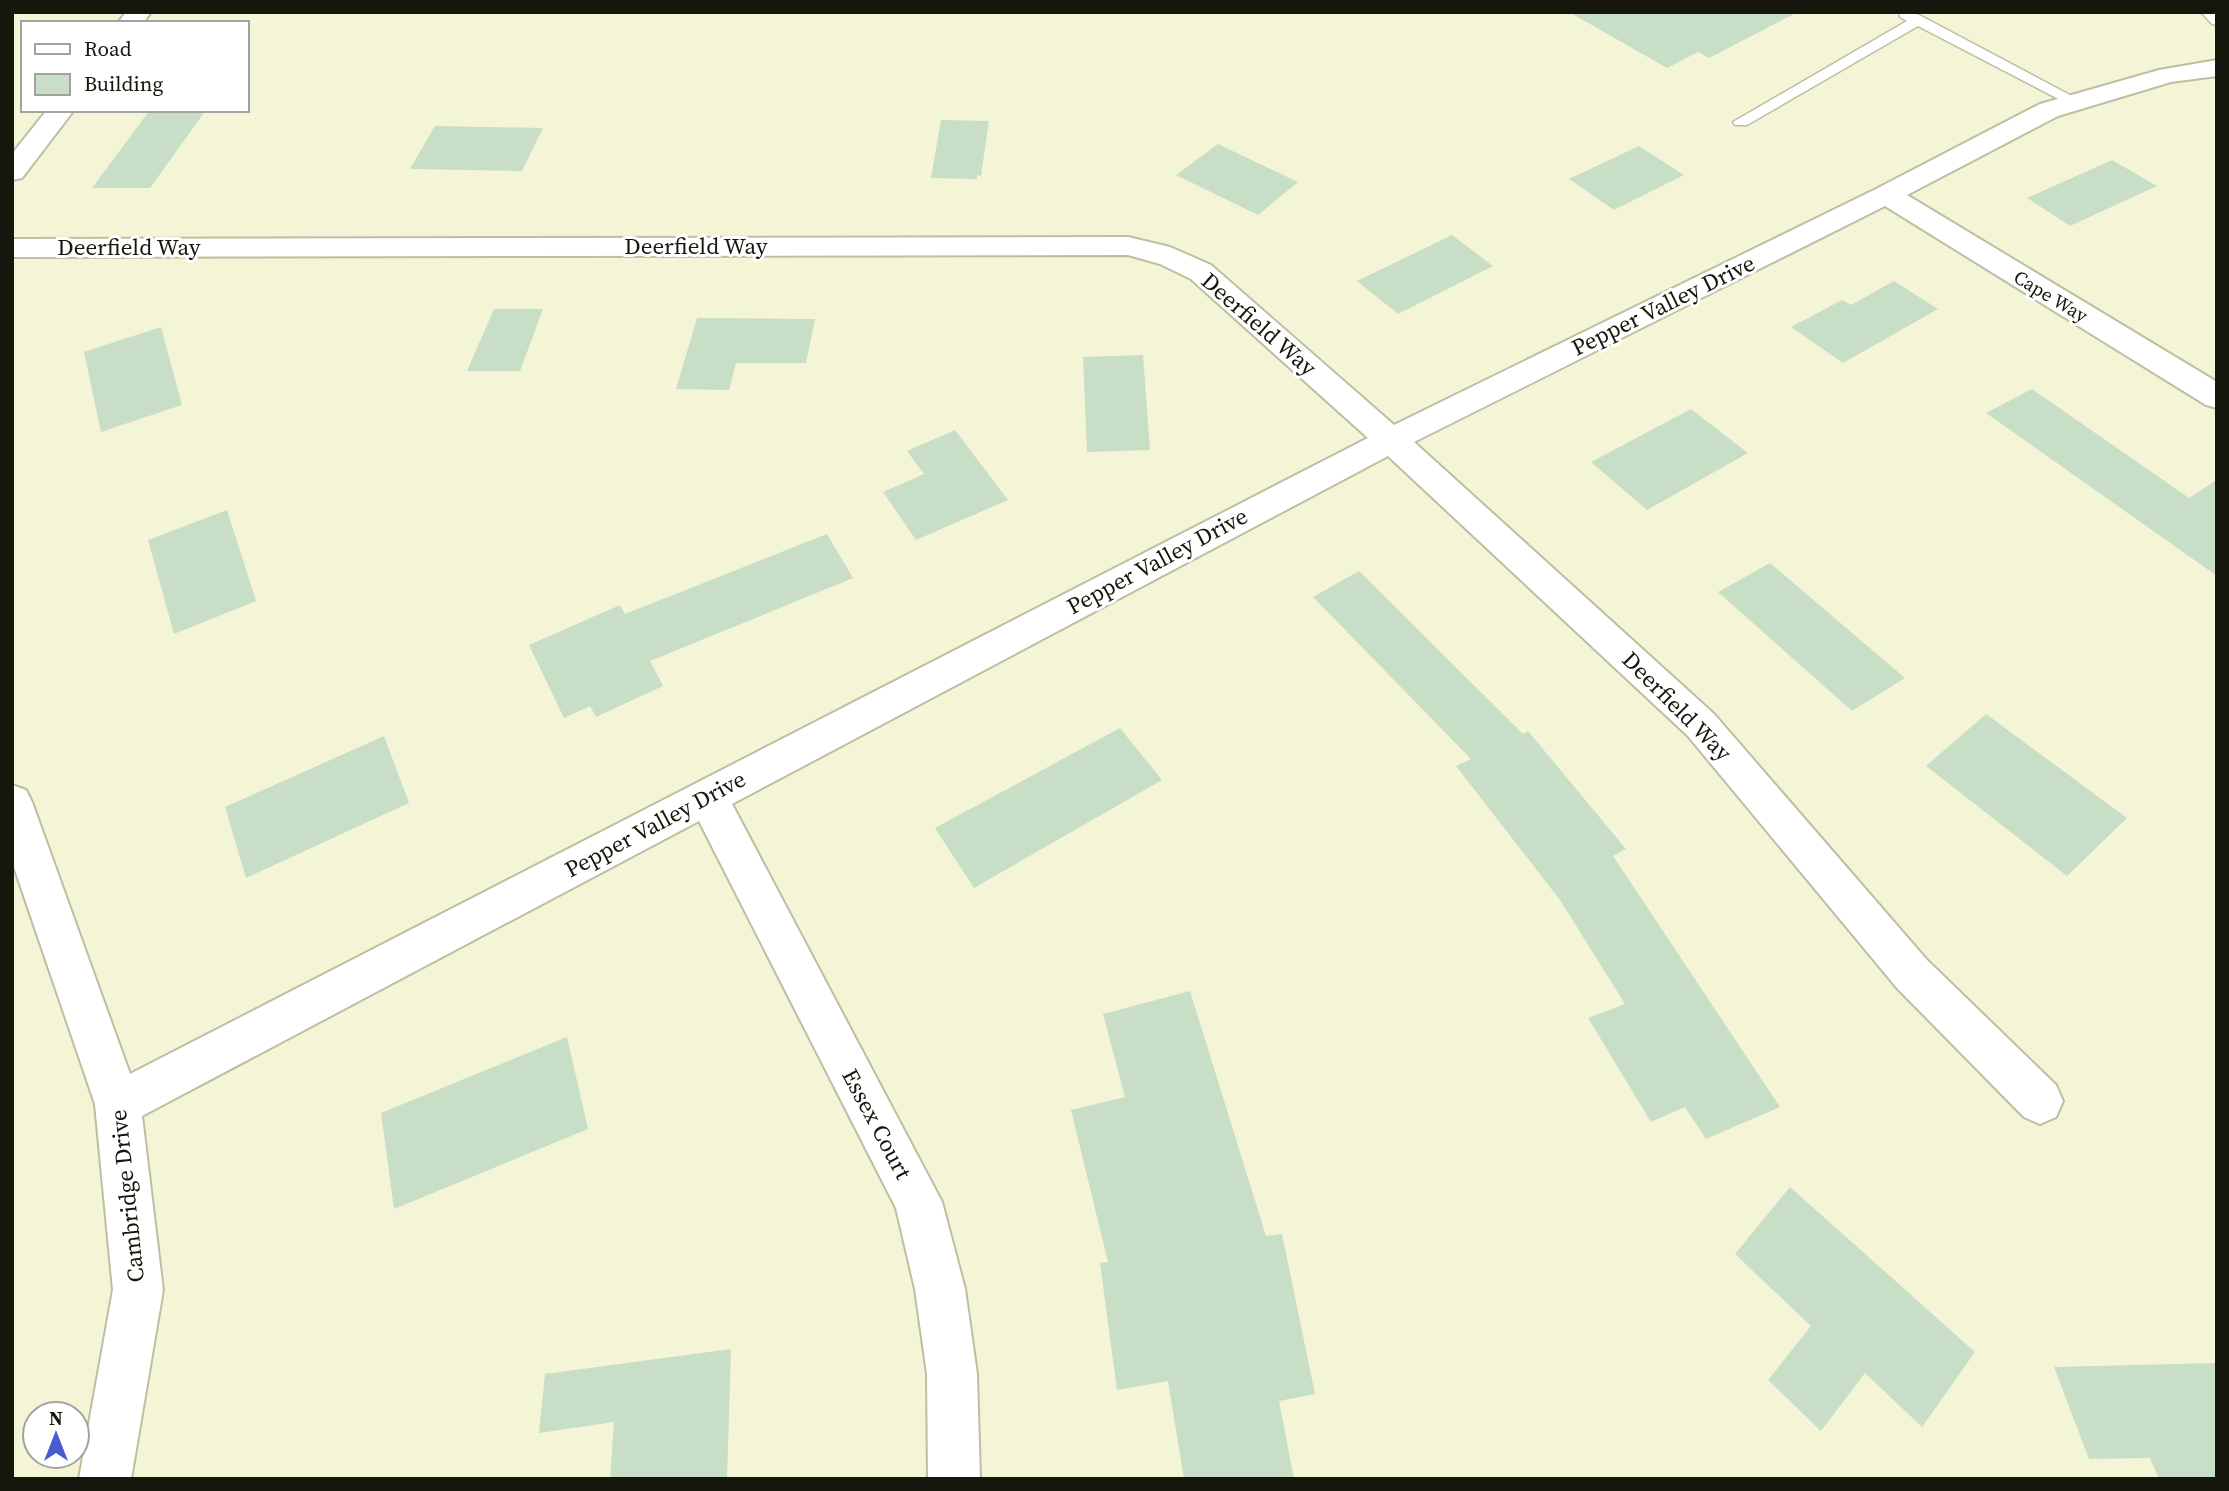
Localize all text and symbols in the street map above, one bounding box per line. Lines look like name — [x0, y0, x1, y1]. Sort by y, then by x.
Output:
legend — [21, 21, 248, 112]
text: Road — [84, 34, 132, 63]
text: Building — [84, 69, 163, 98]
street label: Deerfield Way — [624, 230, 768, 262]
street label: Deerfield Way — [57, 231, 201, 263]
street label: Pepper Valley Drive — [1566, 247, 1760, 363]
street label: Cape Way — [2009, 264, 2093, 328]
street label: Deerfield Way — [1194, 265, 1324, 383]
street label: Pepper Valley Drive — [1061, 500, 1253, 622]
street label: Deerfield Way — [1615, 644, 1739, 768]
street label: Pepper Valley Drive — [559, 763, 751, 885]
street label: Essex Court — [834, 1063, 920, 1185]
street label: Cambridge Drive — [102, 1108, 152, 1284]
north arrow — [21, 1400, 91, 1470]
text: N — [49, 1405, 63, 1431]

